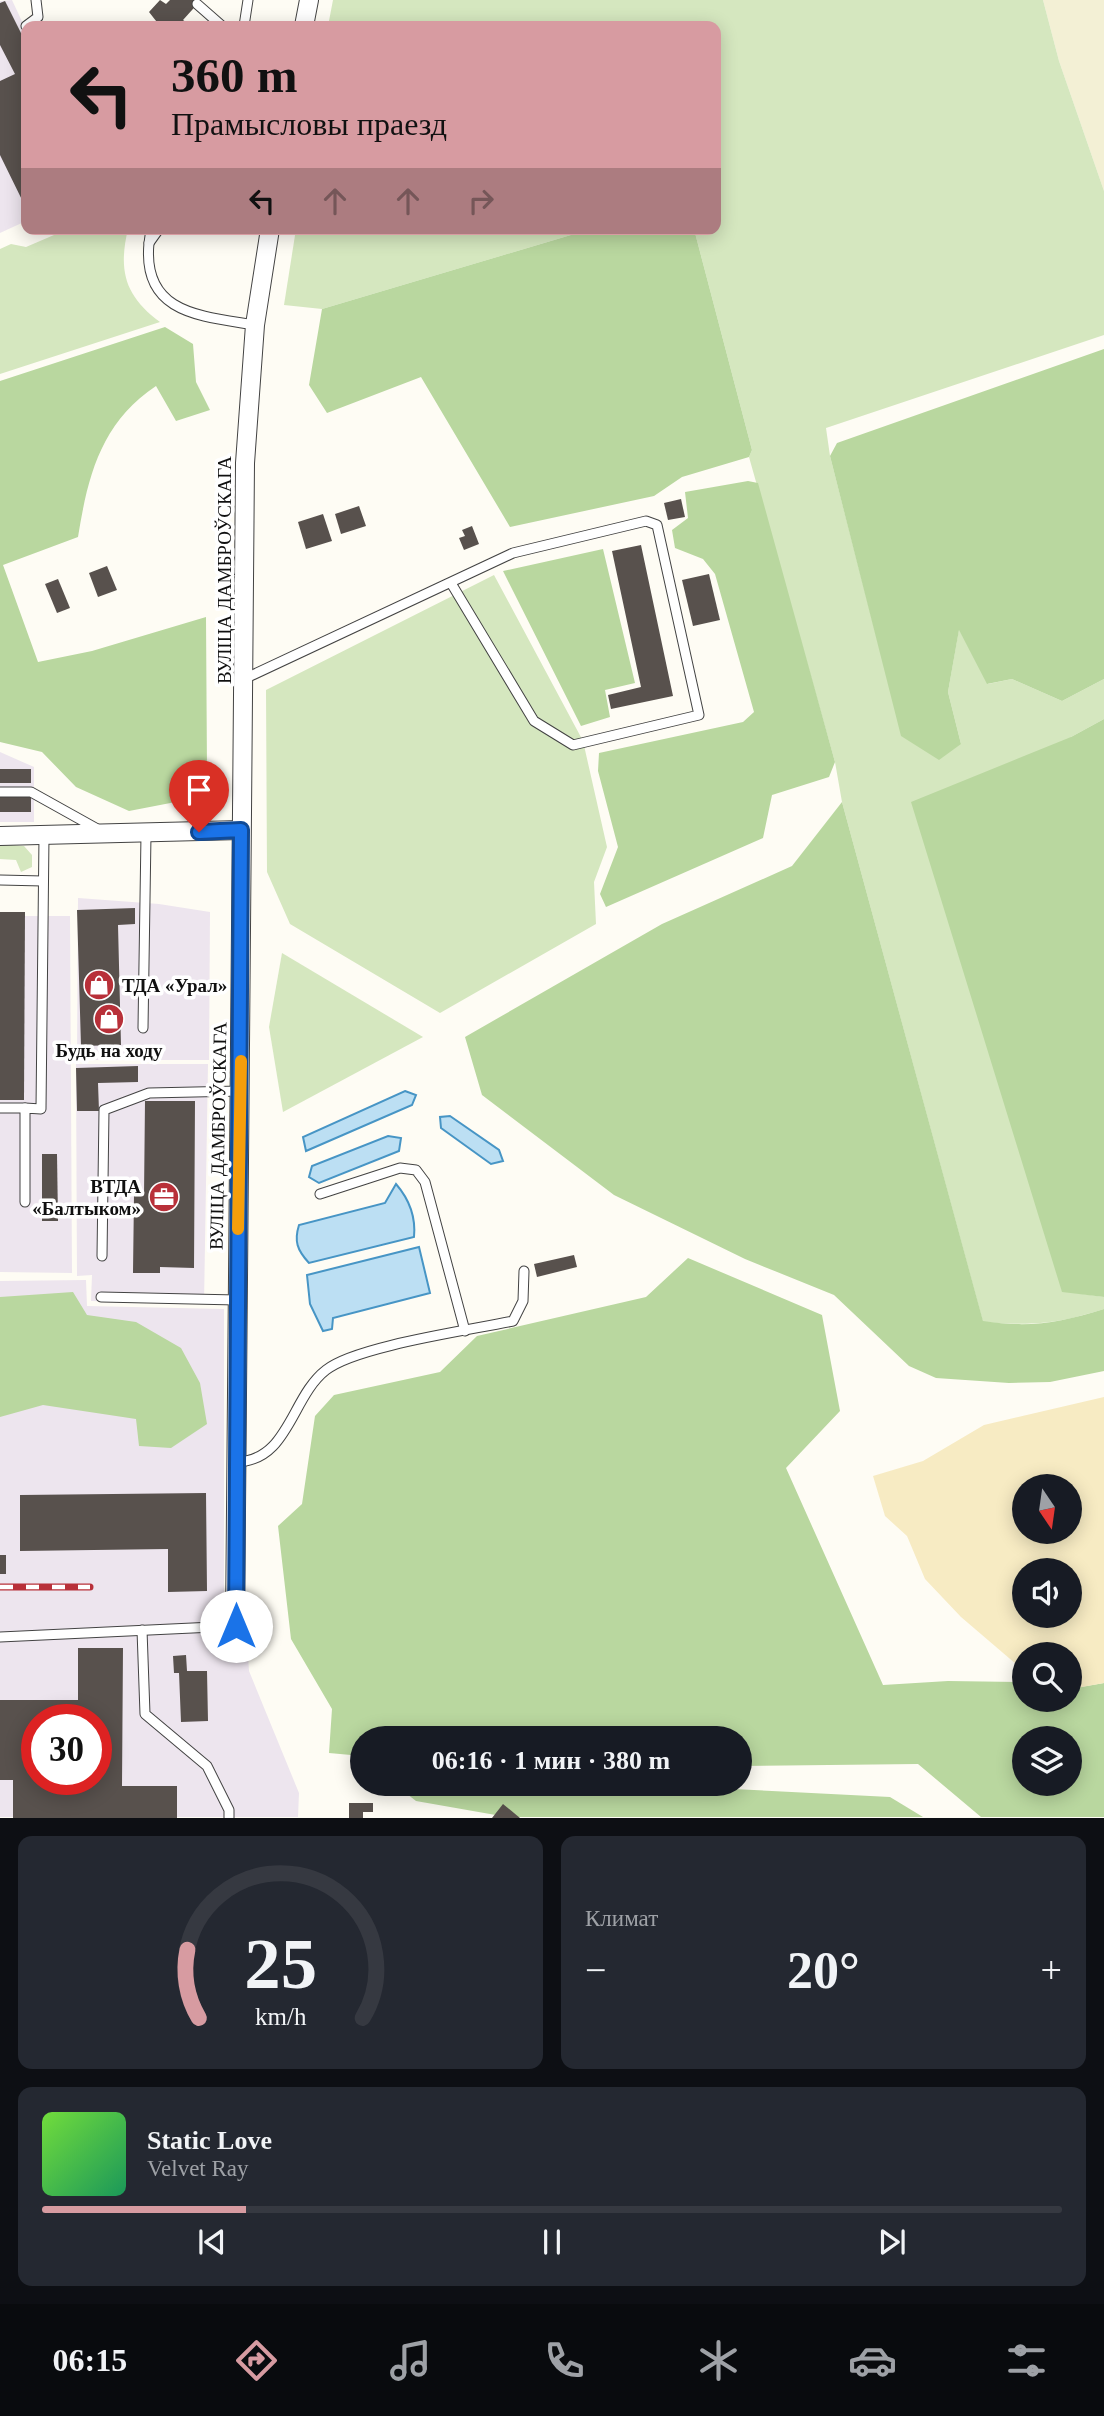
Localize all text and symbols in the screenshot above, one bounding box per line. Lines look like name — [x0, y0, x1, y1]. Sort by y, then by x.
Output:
text: 360 m — [171, 48, 298, 103]
icon: left — [56, 49, 147, 140]
text: Прамысловы праезд — [171, 106, 447, 142]
icon: left — [243, 182, 281, 220]
icon: ahead — [316, 182, 354, 220]
icon: ahead — [389, 182, 427, 220]
icon: right — [462, 182, 500, 220]
street label: ВУЛІЦА ДАМБРОЎСКАГА — [214, 456, 235, 684]
pin — [169, 760, 229, 832]
icon: arrive — [180, 771, 218, 809]
shop icon: ТДА «Урал» — [82, 968, 116, 1002]
place label: ТДА «Урал» — [122, 975, 227, 996]
shop icon: Будь на ходу — [92, 1002, 126, 1036]
street label: ВУЛІЦА ДАМБРОЎСКАГА — [206, 1022, 230, 1250]
place label: Будь на ходу — [56, 1040, 163, 1061]
place label: ВТДА «Балтыком» — [32, 1176, 141, 1219]
office icon: ВТДА «Балтыком» — [147, 1180, 181, 1214]
north arrow — [1012, 1474, 1082, 1544]
map controls — [1012, 1474, 1082, 1796]
button: sound — [1012, 1558, 1082, 1628]
position arrow — [199, 1589, 273, 1663]
button: search — [1012, 1642, 1082, 1712]
speed limit sign: 30 — [21, 1704, 112, 1795]
button: layers — [1012, 1726, 1082, 1796]
text: 06:16 · 1 мин · 380 m — [432, 1746, 670, 1775]
text: Климат — [585, 1906, 658, 1931]
text: 25 — [244, 1924, 317, 2005]
text: 20° — [787, 1942, 860, 1999]
text: − — [585, 1949, 606, 1991]
text: + — [1041, 1949, 1062, 1991]
text: km/h — [255, 2003, 307, 2030]
text: Static Love — [147, 2126, 272, 2155]
text: Velvet Ray — [147, 2156, 249, 2181]
icon: previous — [193, 2223, 231, 2261]
icon: pause — [533, 2223, 571, 2261]
icon: next — [873, 2223, 911, 2261]
icon: directions — [232, 2336, 281, 2385]
icon: music — [386, 2336, 435, 2385]
icon: phone — [540, 2336, 589, 2385]
icon: climate — [694, 2336, 743, 2385]
icon: car — [848, 2336, 897, 2385]
icon: filters — [1002, 2336, 1051, 2385]
text: 06:15 — [53, 2342, 127, 2378]

